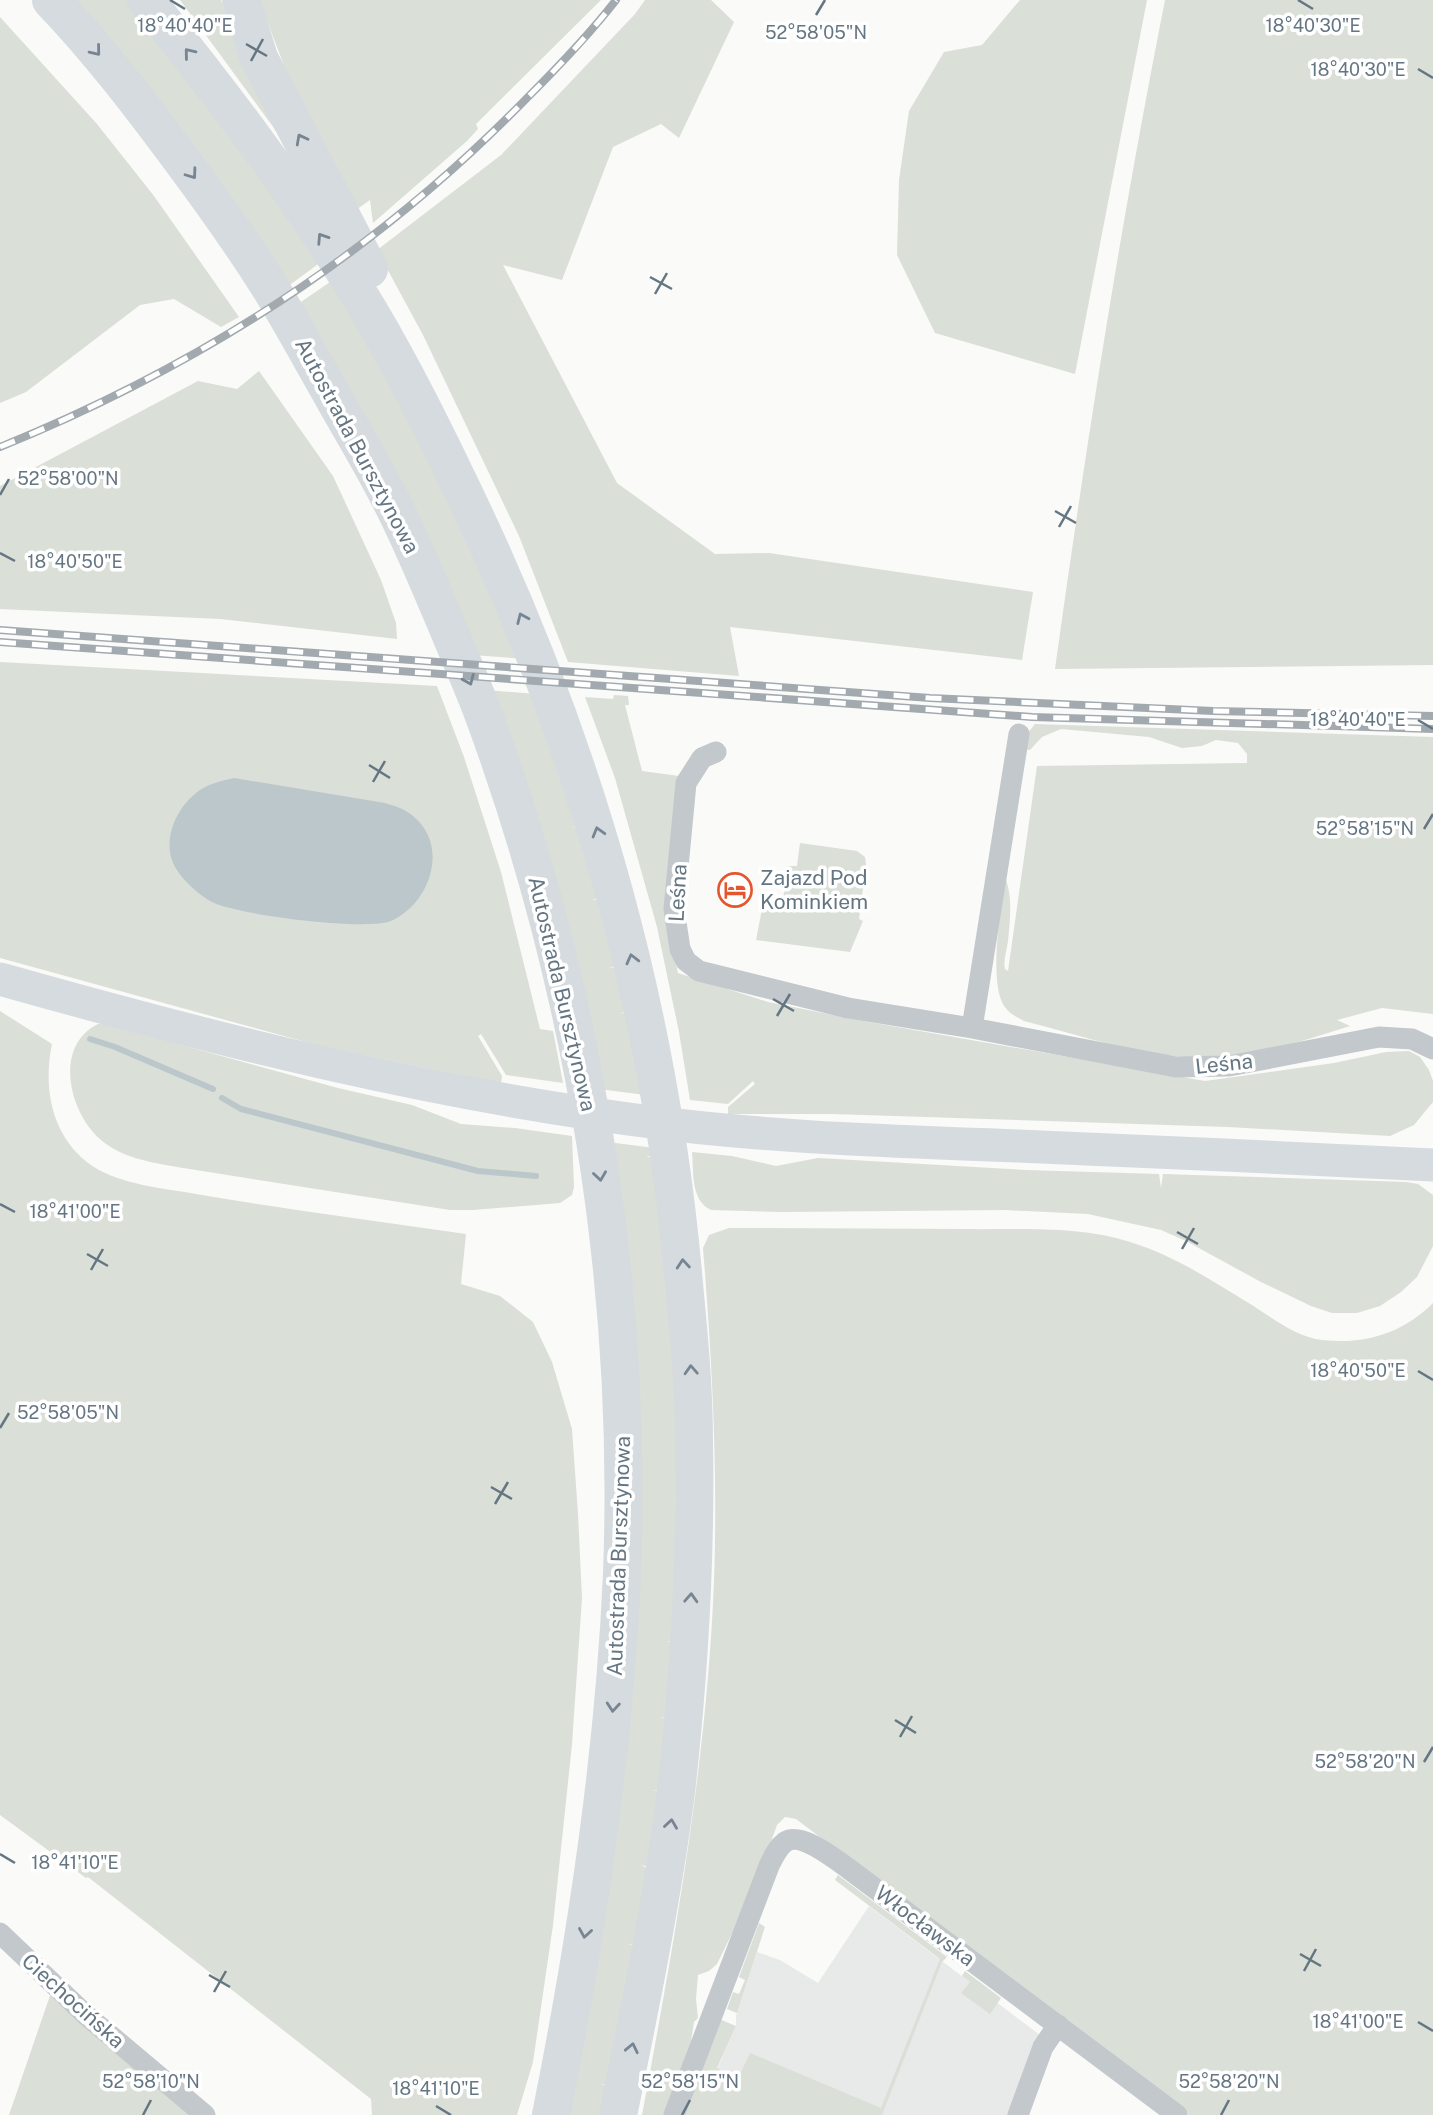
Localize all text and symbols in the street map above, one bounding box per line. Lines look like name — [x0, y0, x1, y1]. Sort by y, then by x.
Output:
text: 18°40'40"E — [137, 15, 233, 36]
text: 18°40'30"E — [1265, 15, 1361, 36]
text: 52°58'05"N — [765, 22, 867, 43]
one-way arrow — [88, 43, 100, 56]
one-way arrow — [185, 49, 197, 62]
text: 18°40'30"E — [1310, 59, 1406, 80]
one-way arrow — [296, 134, 310, 147]
one-way arrow — [184, 166, 196, 179]
one-way arrow — [318, 232, 331, 245]
street label: Autostrada Bursztynowa — [290, 334, 425, 558]
text: 52°58'00"N — [17, 468, 119, 489]
text: 18°40'50"E — [27, 551, 123, 572]
one-way arrow — [516, 613, 530, 625]
one-way arrow — [461, 673, 475, 685]
text: 18°40'40"E — [1310, 709, 1406, 730]
text: 52°58'15"N — [1316, 818, 1414, 839]
one-way arrow — [591, 826, 606, 838]
street label: Leśna — [664, 863, 691, 923]
place label: Zajazd Pod Kominkiem — [760, 865, 868, 914]
hotel icon: Zajazd Pod Kominkiem — [716, 871, 754, 909]
street label: Autostrada Bursztynowa — [523, 874, 602, 1114]
one-way arrow — [625, 953, 640, 965]
street label: Leśna — [1194, 1048, 1254, 1079]
one-way arrow — [592, 1170, 607, 1181]
text: 18°41'00"E — [29, 1201, 121, 1222]
one-way arrow — [675, 1258, 690, 1270]
text: 18°40'50"E — [1310, 1360, 1406, 1381]
one-way arrow — [683, 1365, 698, 1376]
text: 52°58'05"N — [17, 1402, 119, 1423]
street label: Autostrada Bursztynowa — [602, 1436, 635, 1676]
one-way arrow — [683, 1592, 698, 1603]
one-way arrow — [606, 1702, 621, 1713]
text: 52°58'20"N — [1314, 1751, 1416, 1772]
one-way arrow — [663, 1818, 678, 1830]
text: 18°41'10"E — [31, 1852, 119, 1873]
street label: Włocławska — [871, 1880, 980, 1971]
one-way arrow — [578, 1927, 593, 1939]
street label: Ciechocińska — [17, 1948, 130, 2053]
text: 18°41'00"E — [1312, 2011, 1404, 2032]
one-way arrow — [623, 2042, 638, 2054]
text: 52°58'10"N — [102, 2071, 200, 2092]
text: 52°58'15"N — [641, 2071, 739, 2092]
text: 52°58'20"N — [1178, 2071, 1280, 2092]
text: 18°41'10"E — [392, 2078, 480, 2099]

